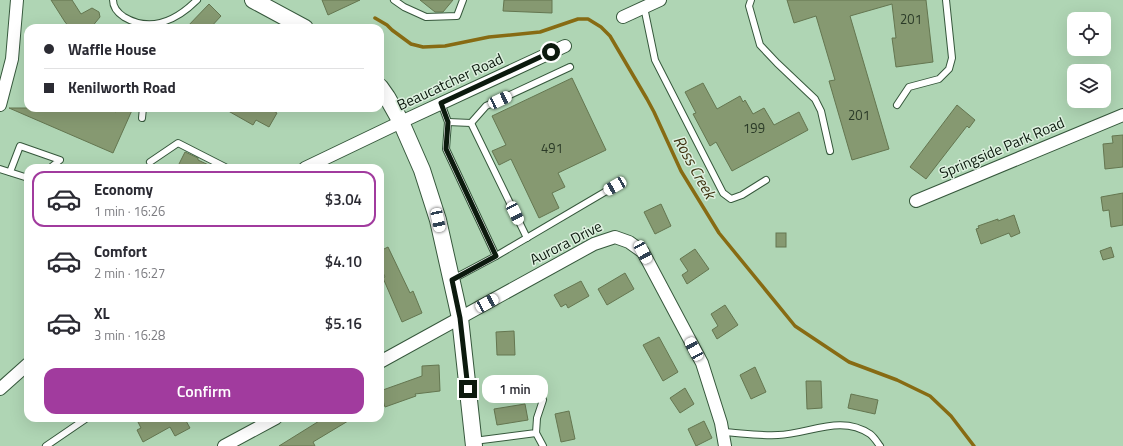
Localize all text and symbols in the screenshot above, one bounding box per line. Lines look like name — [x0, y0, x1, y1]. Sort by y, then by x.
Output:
house number: 201 — [900, 9, 922, 29]
map controls — [1067, 12, 1111, 108]
button: locate — [1067, 12, 1111, 56]
text: Waffle House — [68, 38, 156, 61]
route start — [542, 43, 560, 61]
street label: Beaucatcher Road — [393, 47, 507, 116]
button: layers — [1067, 64, 1111, 108]
text: Kenilworth Road — [68, 76, 176, 99]
car — [487, 89, 513, 111]
house number: 201 — [848, 105, 870, 125]
street label: Springside Park Road — [936, 111, 1068, 184]
house number: 199 — [743, 118, 765, 138]
water label: Ross Creek — [668, 131, 723, 205]
house number: 491 — [541, 138, 563, 158]
car — [602, 175, 628, 197]
text: Economy — [94, 178, 153, 201]
icon: car — [46, 181, 82, 217]
text: $3.04 — [325, 188, 362, 211]
car — [504, 200, 526, 226]
text: 1 min · 16:26 — [94, 201, 165, 221]
car — [430, 207, 446, 233]
street label: Aurora Drive — [525, 214, 606, 271]
car — [632, 239, 654, 265]
text: Comfort — [94, 240, 147, 263]
icon: car — [46, 243, 82, 279]
text: $4.10 — [325, 250, 362, 273]
text: 2 min · 16:27 — [94, 263, 165, 283]
car — [474, 292, 500, 314]
text: XL — [94, 302, 110, 325]
icon: car — [46, 305, 82, 341]
text: $5.16 — [325, 312, 362, 335]
text: 3 min · 16:28 — [94, 325, 165, 345]
car — [683, 336, 705, 362]
button: Confirm — [44, 368, 364, 414]
callout: 1 min — [482, 375, 548, 403]
text: 1 min — [499, 379, 531, 399]
route end — [459, 380, 477, 398]

